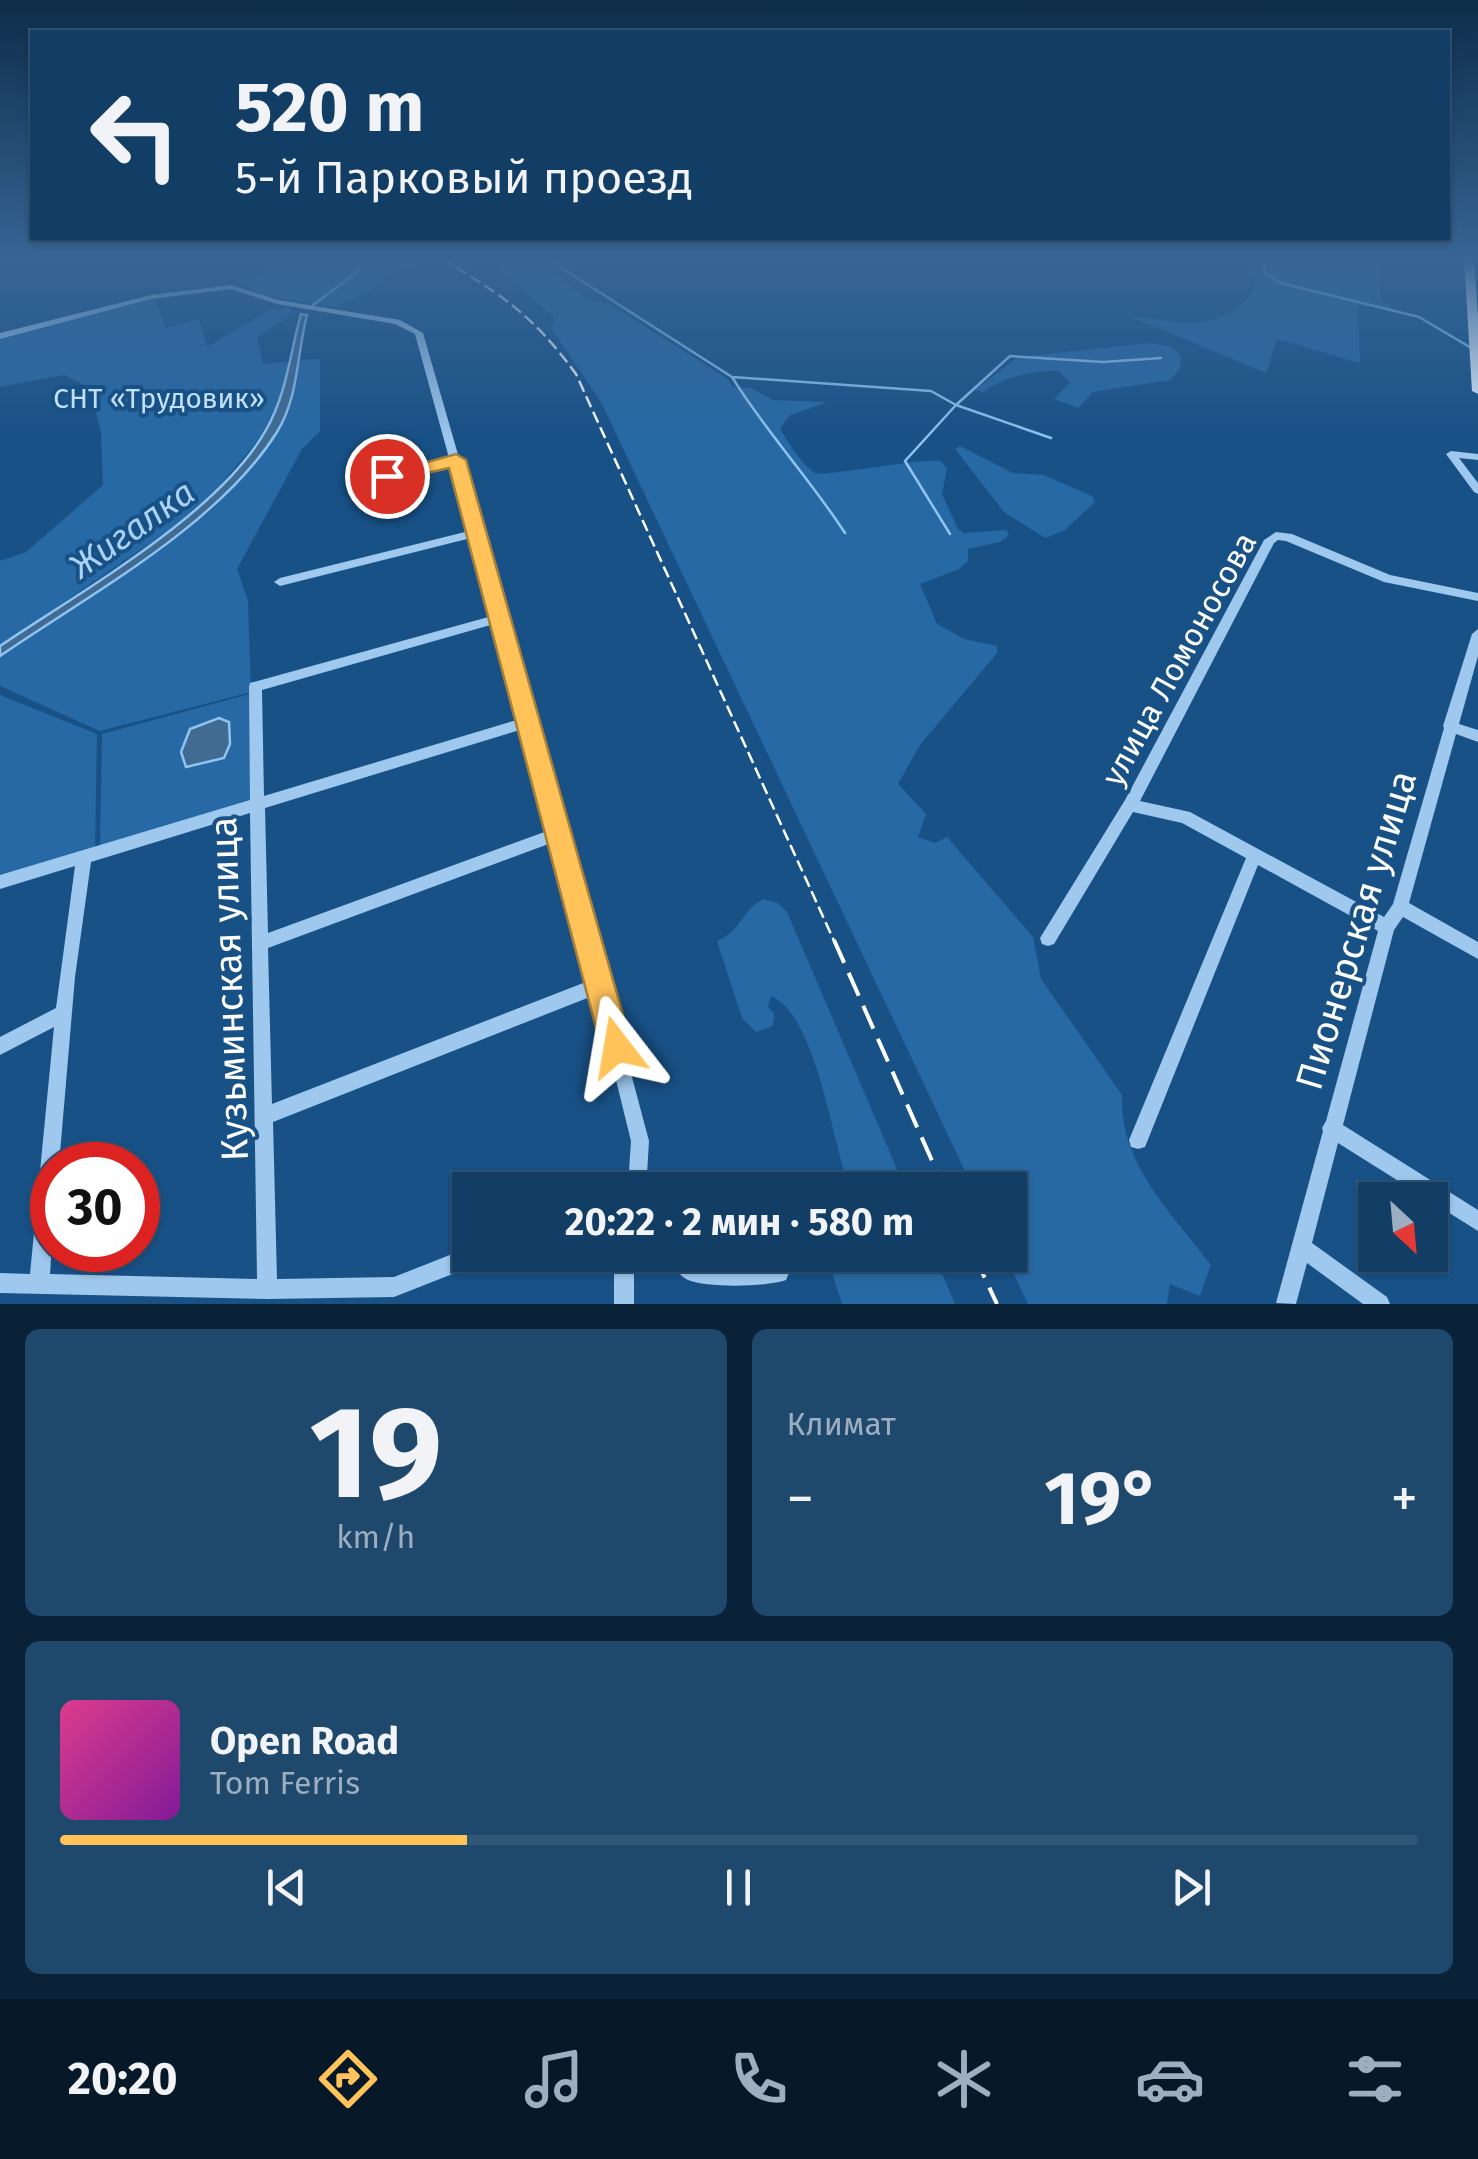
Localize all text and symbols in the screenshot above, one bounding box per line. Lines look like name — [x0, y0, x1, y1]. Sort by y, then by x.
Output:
text: 520 m — [235, 66, 424, 150]
icon: left — [70, 70, 200, 200]
text: 5-й Парковый проезд — [235, 151, 693, 205]
park label: СНТ «Трудовик» — [53, 382, 265, 415]
pin — [345, 434, 430, 519]
icon: arrive — [360, 449, 415, 504]
water label: Жигалка — [61, 471, 202, 588]
street label: улица Ломоносова — [1094, 526, 1264, 792]
street label: Пионерская улица — [1286, 765, 1426, 1095]
street label: Кузьминская улица — [200, 816, 258, 1162]
position arrow — [565, 995, 669, 1099]
speed limit sign: 30 — [30, 1142, 160, 1272]
north arrow — [1358, 1182, 1448, 1272]
map controls — [1358, 1182, 1448, 1272]
text: 20:22 · 2 мин · 580 m — [565, 1199, 914, 1245]
text: 19 — [309, 1375, 442, 1531]
text: Климат — [787, 1405, 896, 1443]
text: 19° — [1044, 1454, 1160, 1544]
text: − — [787, 1466, 814, 1532]
text: + — [1391, 1466, 1418, 1532]
text: km/h — [336, 1518, 415, 1556]
text: Open Road — [210, 1718, 399, 1764]
text: Tom Ferris — [210, 1764, 360, 1802]
icon: previous — [259, 1860, 314, 1915]
icon: pause — [711, 1860, 766, 1915]
icon: next — [1164, 1860, 1219, 1915]
icon: directions — [313, 2044, 383, 2114]
icon: music — [519, 2044, 589, 2114]
icon: phone — [724, 2044, 794, 2114]
icon: climate — [929, 2044, 999, 2114]
icon: car — [1135, 2044, 1205, 2114]
icon: filters — [1340, 2044, 1410, 2114]
text: 20:20 — [68, 2052, 178, 2106]

